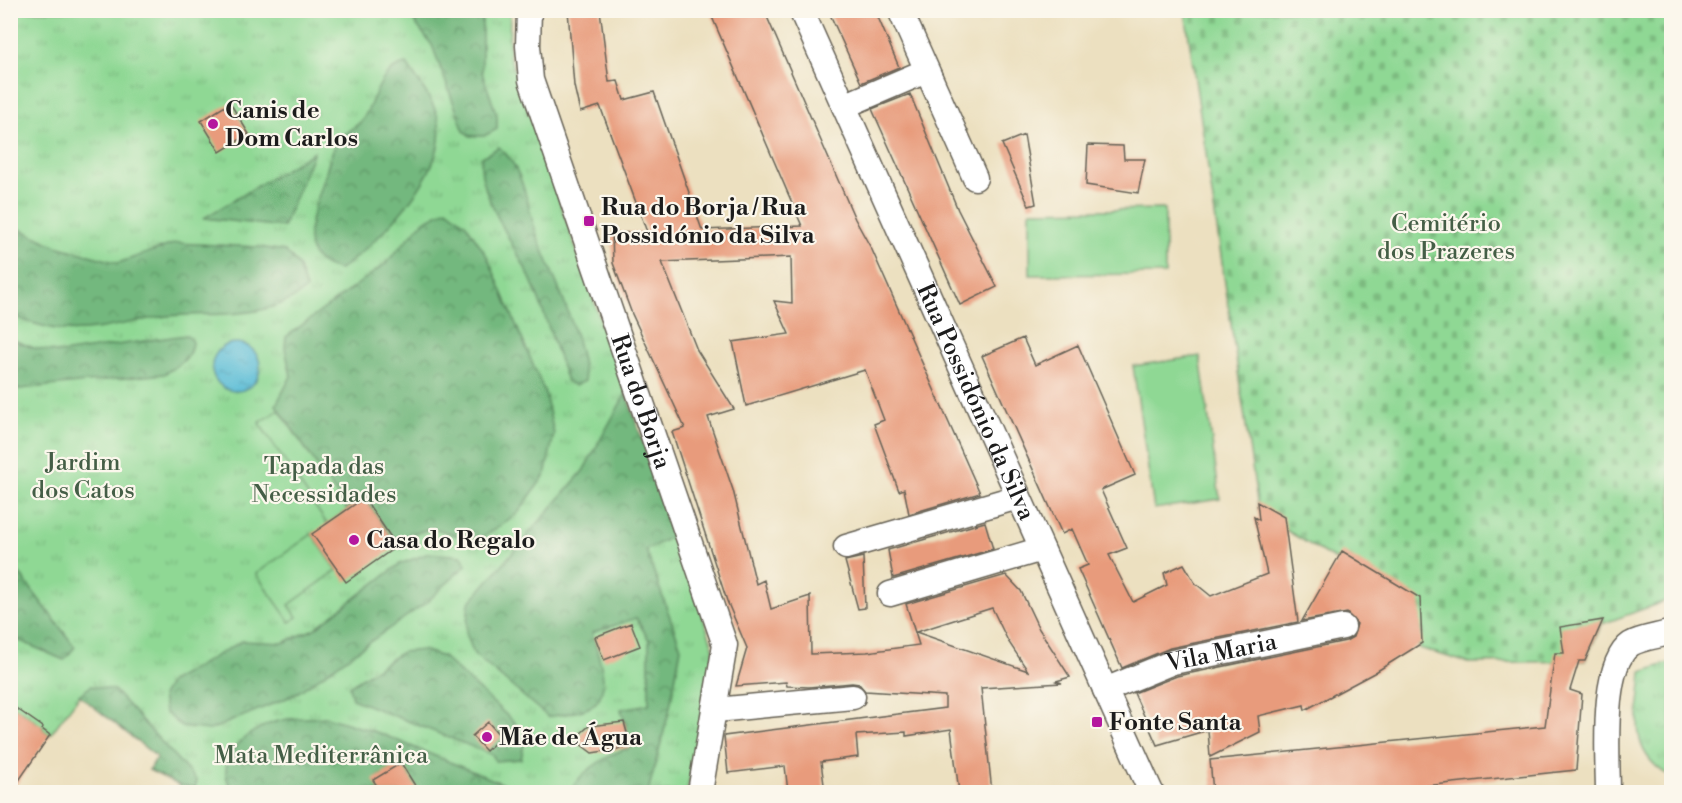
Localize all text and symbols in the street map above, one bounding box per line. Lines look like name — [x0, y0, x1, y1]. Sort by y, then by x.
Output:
place label: Canis de Dom Carlos — [225, 96, 358, 154]
marker: Canis de Dom Carlos — [206, 117, 220, 131]
place label: Rua do Borja / Rua Possidónio da Silva — [601, 193, 815, 251]
park label: Cemitério dos Prazeres — [1377, 209, 1515, 267]
marker: Rua do Borja / Rua Possidónio da Silva — [582, 214, 596, 228]
street label: Rua Possidónio da Silva — [909, 279, 1042, 526]
street label: Rua do Borja — [603, 330, 678, 474]
park label: Jardim dos Catos — [31, 448, 135, 506]
park label: Tapada das Necessidades — [252, 452, 396, 510]
place label: Casa do Regalo — [366, 526, 535, 556]
marker: Casa do Regalo — [347, 533, 361, 547]
street label: Vila Maria — [1163, 627, 1280, 679]
place label: Fonte Santa — [1109, 708, 1243, 738]
marker: Fonte Santa — [1090, 715, 1104, 729]
place label: Mãe de Água — [499, 721, 643, 753]
marker: Mãe de Água — [480, 730, 494, 744]
park label: Mata Mediterrânica — [214, 741, 429, 771]

